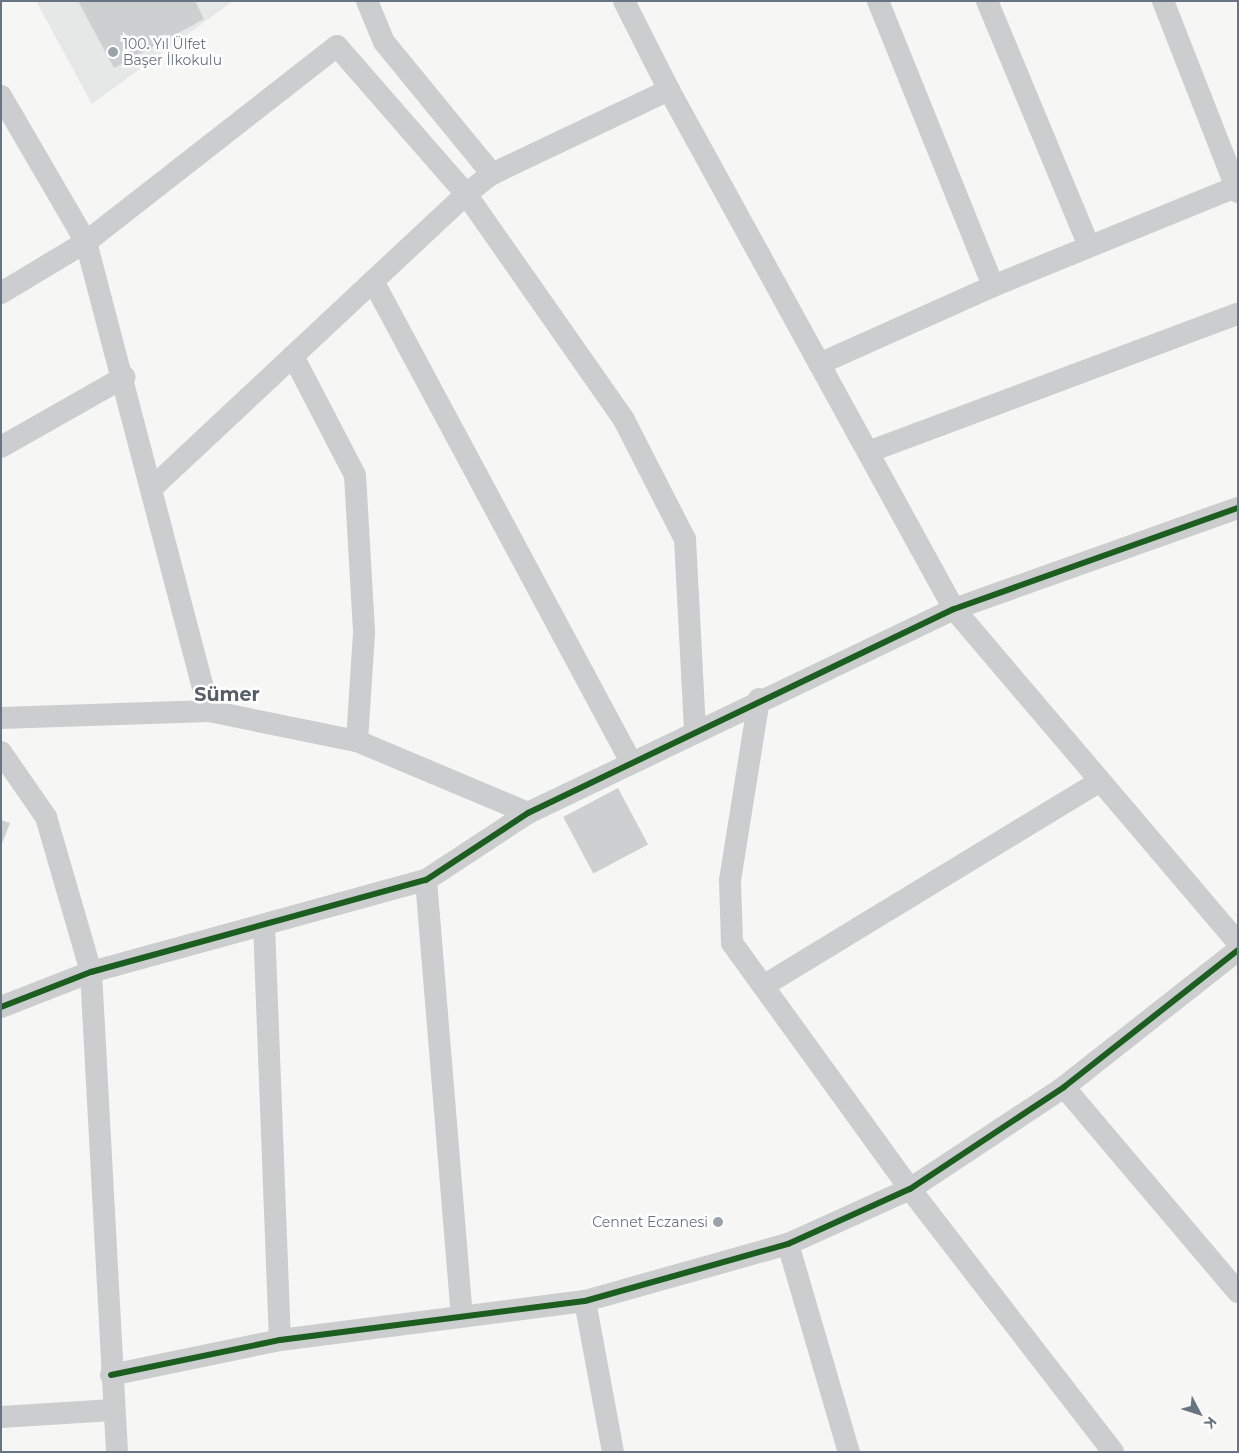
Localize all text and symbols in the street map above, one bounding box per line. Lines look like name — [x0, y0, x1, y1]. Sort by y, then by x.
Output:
place label: 100. Yıl Ülfet Başer İlkokulu — [123, 36, 222, 68]
marker: 100. Yıl Ülfet Başer İlkokulu — [107, 46, 119, 58]
district label: Sümer — [194, 684, 260, 706]
place label: Cennet Eczanesi — [592, 1214, 708, 1230]
marker: Cennet Eczanesi — [712, 1216, 724, 1228]
north arrow — [1174, 1388, 1224, 1438]
text: K — [1200, 1413, 1221, 1432]

